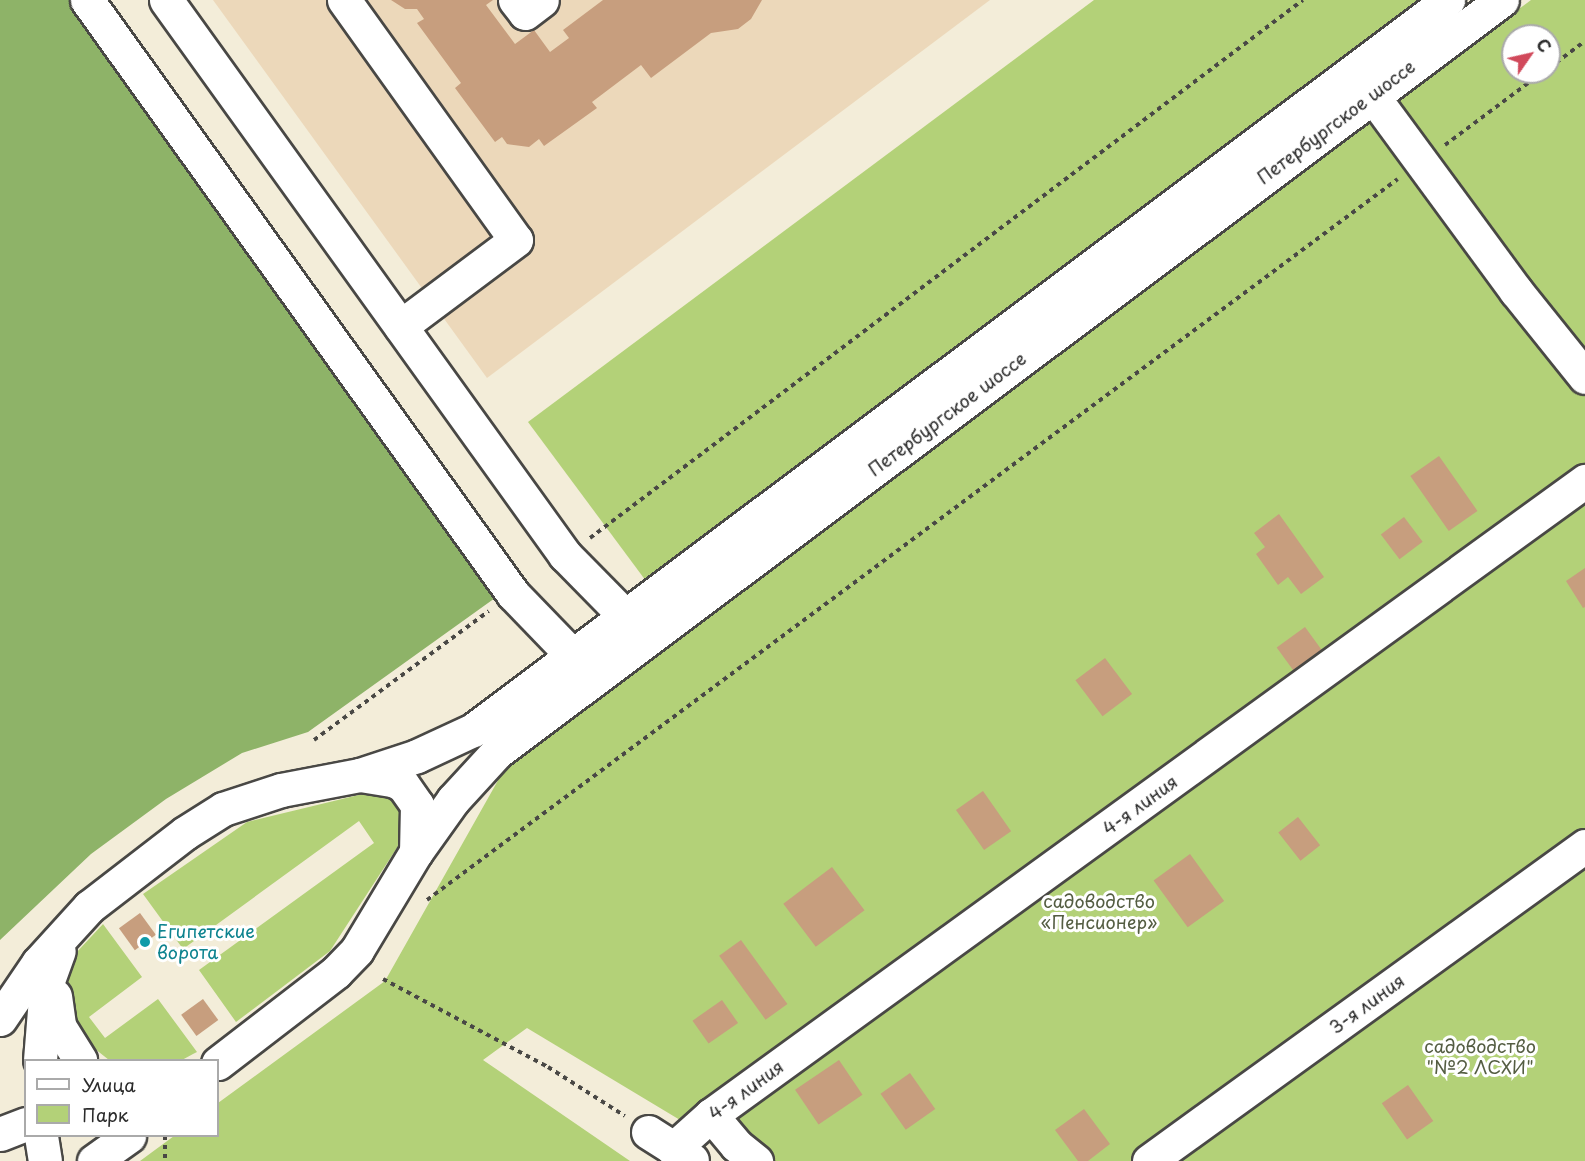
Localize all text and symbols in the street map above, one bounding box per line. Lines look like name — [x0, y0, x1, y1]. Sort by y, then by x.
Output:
north arrow — [1501, 24, 1561, 84]
text: С — [1531, 33, 1558, 57]
street label: Петербургское шоссе — [1253, 56, 1419, 188]
street label: Петербургское шоссе — [864, 348, 1030, 480]
street label: 4-я линия — [1098, 770, 1182, 840]
park label: садоводство «Пенсионер» — [1041, 891, 1157, 934]
place label: Египетские ворота — [157, 921, 255, 964]
marker: Египетские ворота — [138, 935, 152, 949]
street label: 3-я линия — [1325, 969, 1409, 1039]
park label: садоводство "№2 ЛСХИ" — [1424, 1036, 1536, 1078]
street label: 4-я линия — [704, 1055, 788, 1125]
legend — [24, 1059, 219, 1137]
text: Улица — [82, 1071, 136, 1098]
text: Парк — [82, 1101, 128, 1128]

